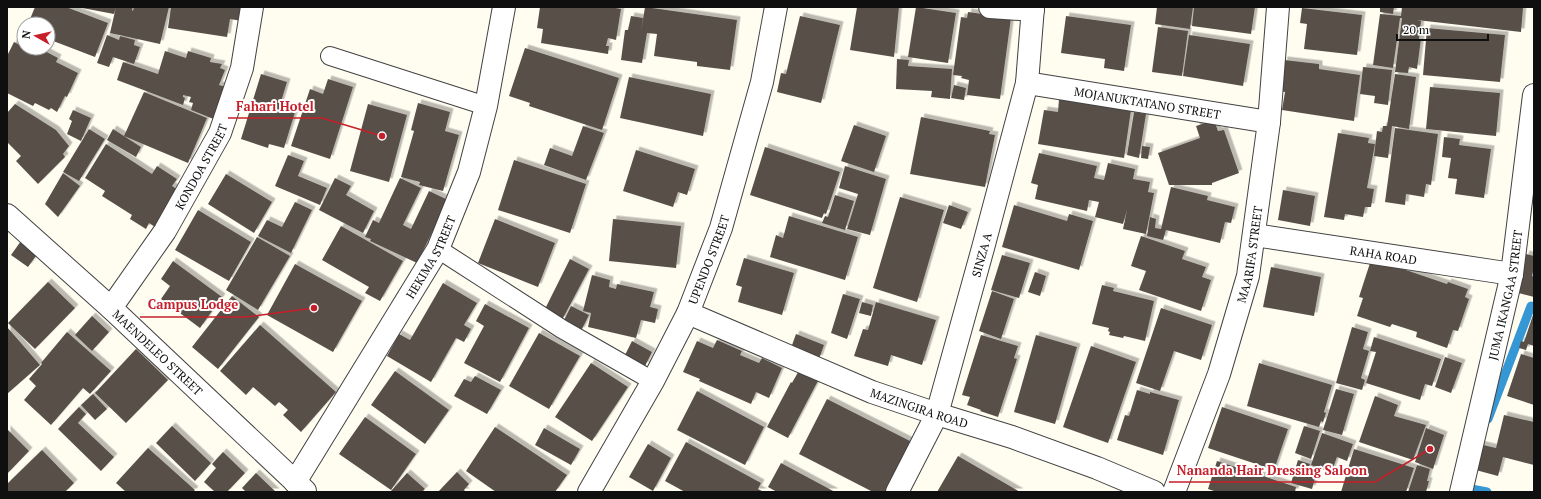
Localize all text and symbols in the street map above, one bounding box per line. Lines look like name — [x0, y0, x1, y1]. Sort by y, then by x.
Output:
north arrow — [16, 16, 56, 56]
scale bar — [1397, 16, 1488, 42]
text: 20 m — [1403, 22, 1430, 37]
text: N — [19, 29, 34, 40]
street label: MOJANUKTATANO STREET — [1073, 83, 1222, 122]
callout: Fahari Hotel — [228, 93, 322, 118]
text: Fahari Hotel — [236, 97, 314, 115]
street label: KONDOA STREET — [171, 121, 230, 212]
street label: MAARIFA STREET — [1233, 204, 1265, 305]
street label: HEKIMA STREET — [402, 213, 458, 301]
street label: UPENDO STREET — [685, 213, 732, 306]
street label: JUMA IKANGAA STREET — [1485, 229, 1525, 362]
street label: SINZA A — [968, 230, 995, 279]
street label: RAHA ROAD — [1349, 242, 1418, 267]
callout: Campus Lodge — [140, 292, 246, 317]
text: Campus Lodge — [148, 295, 238, 313]
street label: MAENDELEO STREET — [110, 306, 206, 399]
street label: MAZINGIRA ROAD — [868, 384, 970, 431]
callout: Nananda Hair Dressing Saloon — [1169, 457, 1375, 482]
text: Nananda Hair Dressing Saloon — [1177, 461, 1368, 479]

